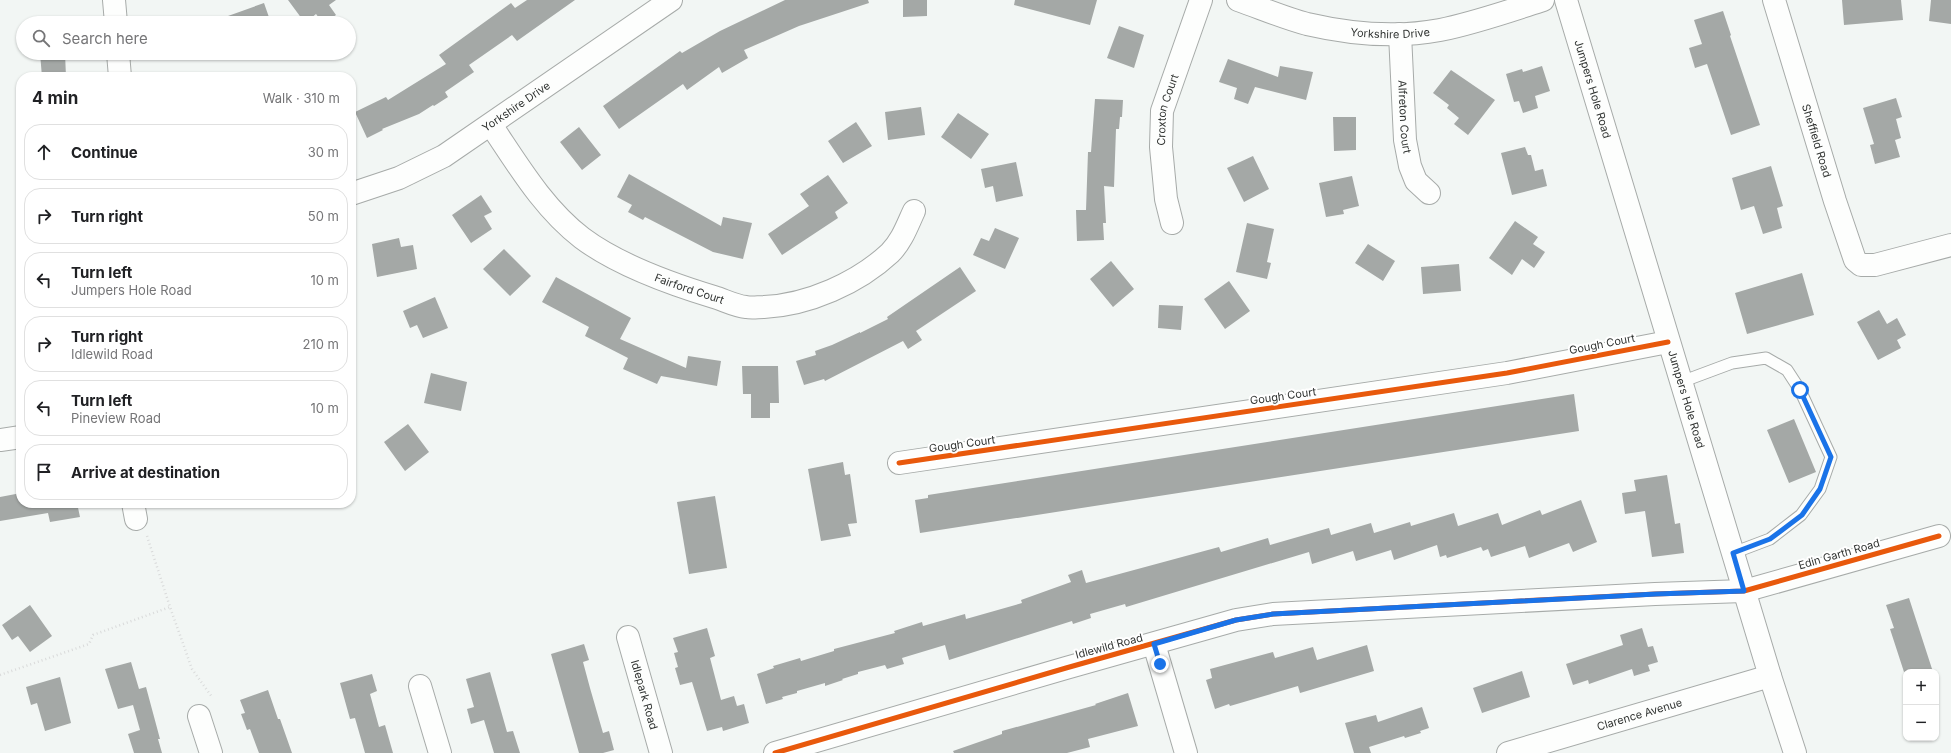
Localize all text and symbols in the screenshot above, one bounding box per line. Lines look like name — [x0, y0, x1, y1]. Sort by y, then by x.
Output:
search box — [16, 16, 356, 60]
street label: Yorkshire Drive — [1350, 25, 1431, 41]
icon: search — [30, 27, 52, 49]
text: Search here — [62, 29, 148, 48]
street label: Jumpers Hole Road — [1571, 38, 1614, 140]
street label: Croxton Court — [1154, 72, 1182, 146]
street label: Yorkshire Drive — [479, 78, 553, 135]
street label: Alfreton Court — [1395, 80, 1415, 155]
text: 4 min — [32, 88, 78, 108]
text: Walk · 310 m — [263, 90, 340, 106]
street label: Sheffield Road — [1799, 102, 1834, 179]
icon: ahead — [33, 141, 55, 163]
text: Continue — [71, 143, 138, 162]
text: 30 m — [308, 144, 339, 160]
icon: right — [33, 205, 55, 227]
text: Turn right — [71, 207, 143, 226]
text: 50 m — [308, 208, 339, 224]
text: Turn left — [71, 263, 132, 282]
icon: left — [33, 269, 55, 291]
street label: Fairford Court — [653, 270, 726, 307]
text: 10 m — [310, 272, 339, 288]
text: Jumpers Hole Road — [71, 282, 192, 298]
text: Turn right — [71, 327, 143, 346]
street label: Gough Court — [1568, 331, 1636, 357]
icon: right — [33, 333, 55, 355]
text: 210 m — [303, 336, 339, 352]
text: Idlewild Road — [71, 346, 153, 362]
street label: Jumpers Hole Road — [1665, 348, 1708, 450]
route start — [1791, 381, 1809, 399]
street label: Gough Court — [1249, 384, 1317, 408]
text: Turn left — [71, 391, 132, 410]
icon: left — [33, 397, 55, 419]
text: 10 m — [310, 400, 339, 416]
text: Pineview Road — [71, 410, 161, 426]
street label: Gough Court — [928, 432, 996, 456]
icon: arrive — [33, 461, 55, 483]
text: Arrive at destination — [71, 463, 220, 482]
street label: Edin Garth Road — [1797, 536, 1881, 572]
street label: Idlewild Road — [1074, 630, 1144, 662]
route end — [1151, 655, 1169, 673]
street label: Idlepark Road — [628, 658, 661, 731]
map controls — [1903, 669, 1939, 741]
button: + — [1903, 669, 1939, 705]
street label: Clarence Avenue — [1595, 695, 1684, 734]
button: − — [1903, 705, 1939, 741]

